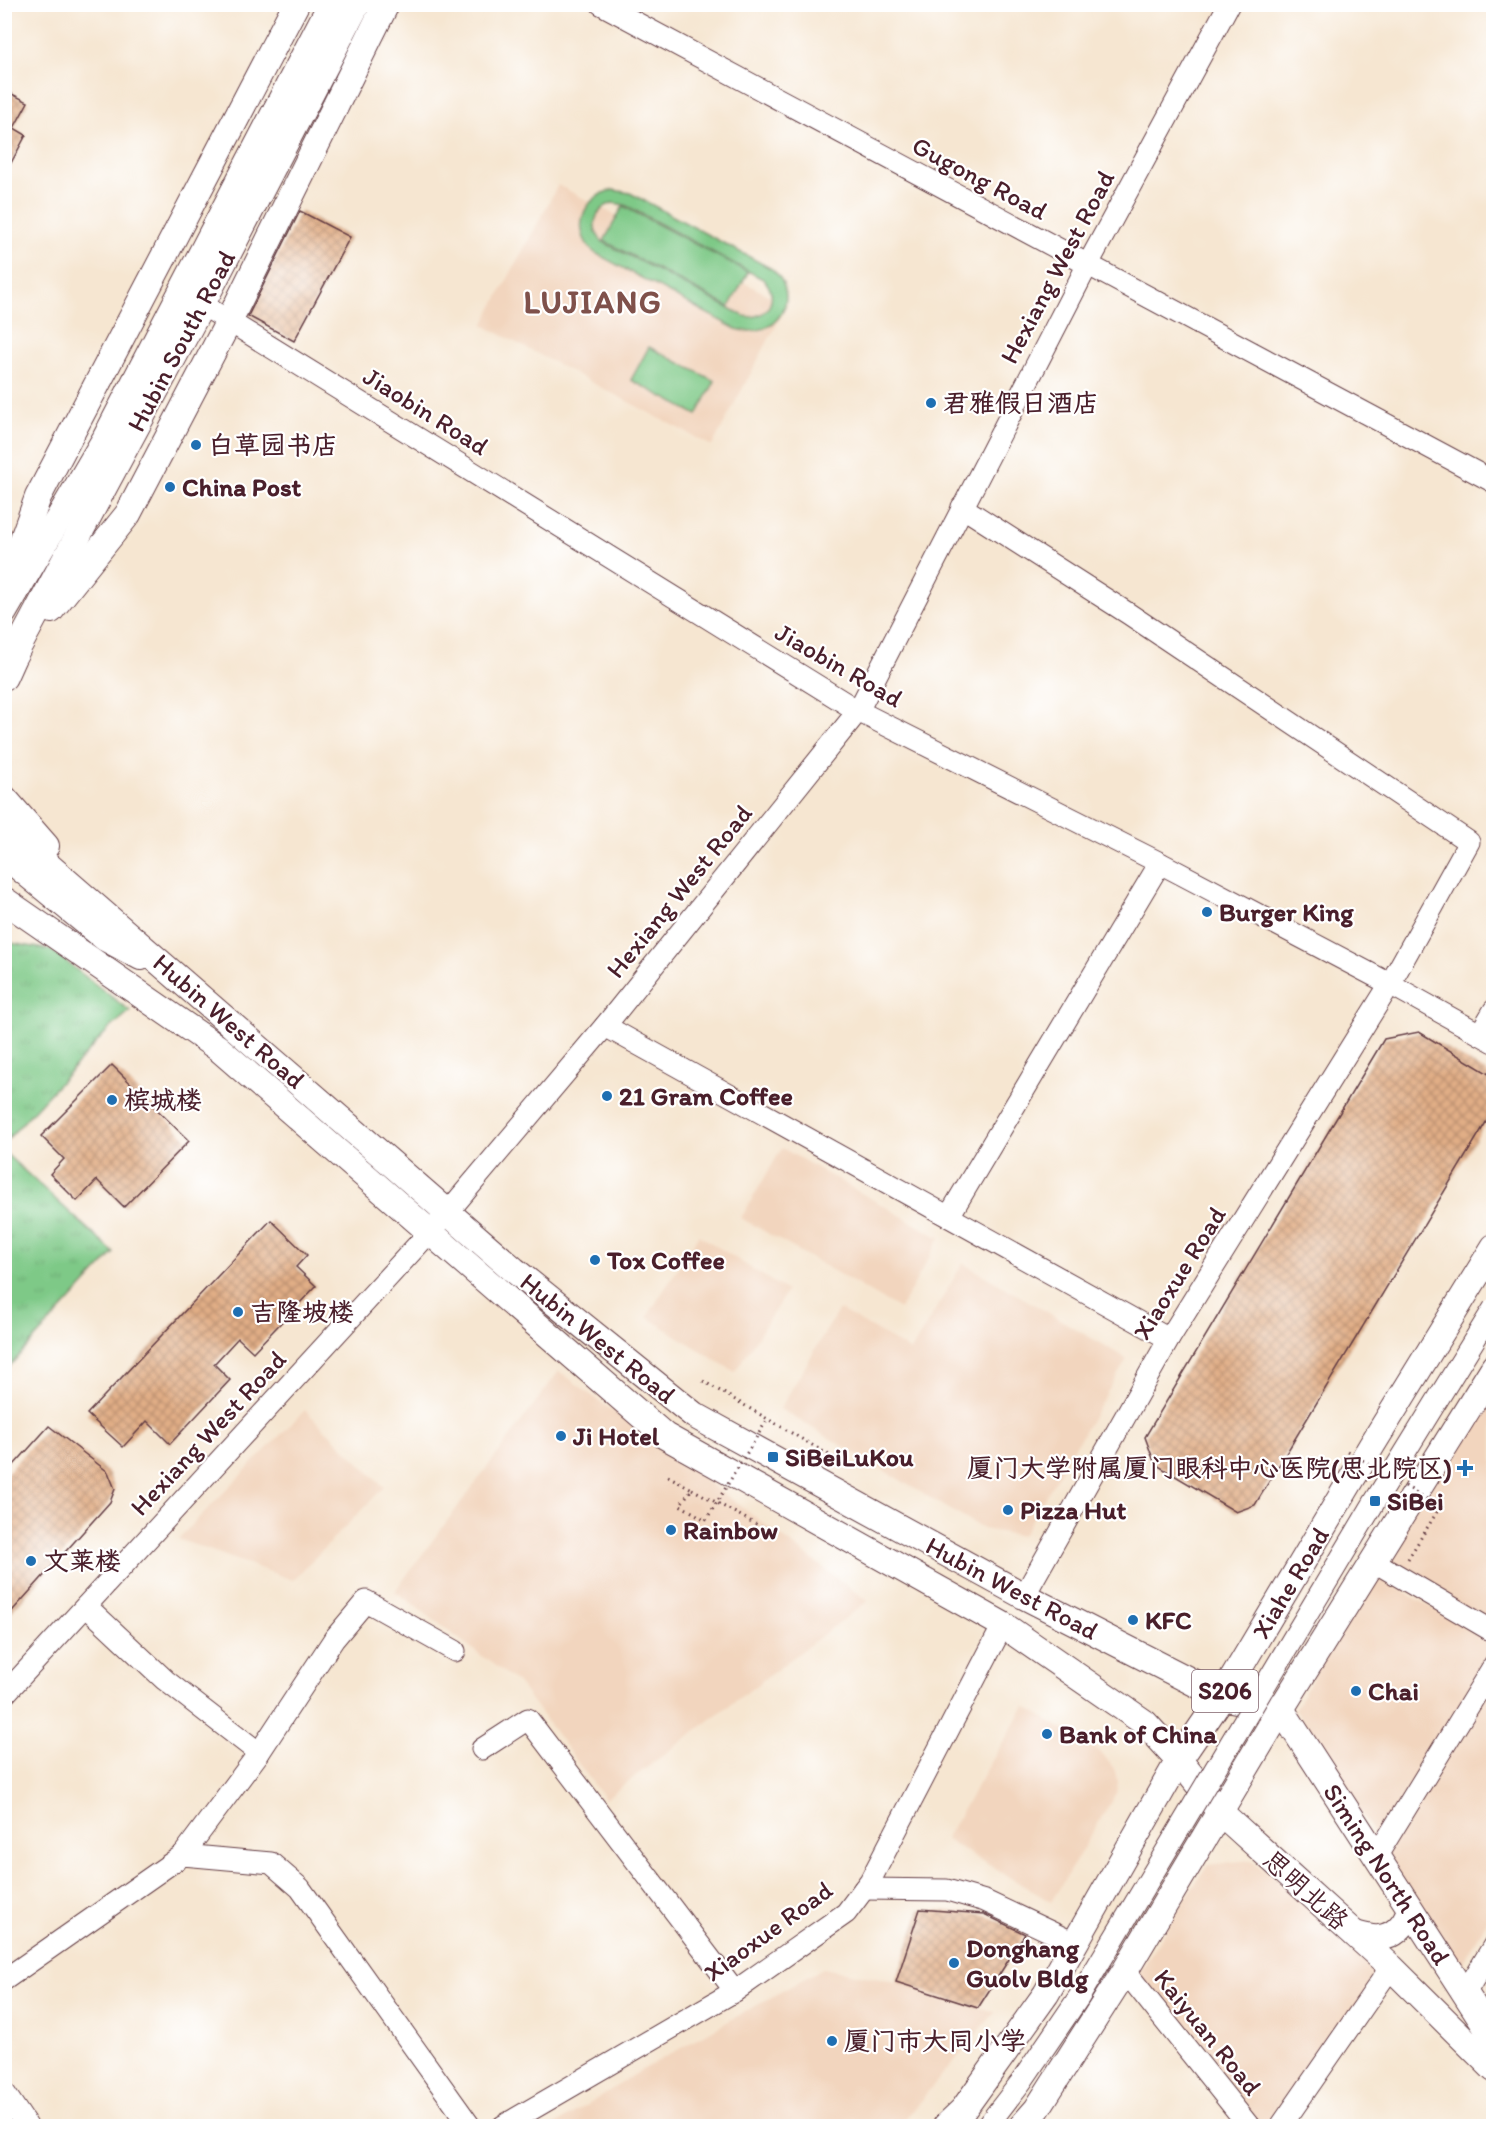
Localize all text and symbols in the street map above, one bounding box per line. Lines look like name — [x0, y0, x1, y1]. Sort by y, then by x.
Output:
street label: Gugong Road — [907, 129, 1054, 227]
street label: Hexiang West Road — [993, 165, 1121, 369]
street label: Hubin South Road — [120, 245, 242, 437]
district label: LUJIANG — [524, 283, 662, 321]
street label: Jiaobin Road — [357, 360, 495, 462]
place label: 君雅假日酒店 — [943, 387, 1099, 419]
marker: 君雅假日酒店 — [924, 396, 938, 410]
place label: 白草园书店 — [208, 429, 338, 461]
marker: 白草园书店 — [189, 438, 203, 452]
place label: China Post — [182, 471, 302, 503]
marker: China Post — [163, 480, 177, 494]
street label: Jiaobin Road — [770, 616, 908, 714]
street label: Hexiang West Road — [599, 798, 759, 984]
place label: Burger King — [1219, 896, 1354, 928]
marker: Burger King — [1200, 905, 1214, 919]
street label: Hubin West Road — [147, 946, 311, 1096]
place label: 21 Gram Coffee — [619, 1080, 793, 1112]
place label: 槟城楼 — [124, 1084, 202, 1116]
marker: 21 Gram Coffee — [600, 1089, 614, 1103]
marker: 槟城楼 — [105, 1093, 119, 1107]
street label: Xiaoxue Road — [1125, 1200, 1233, 1346]
place label: Tox Coffee — [606, 1244, 725, 1276]
marker: Tox Coffee — [588, 1253, 602, 1267]
street label: Hubin West Road — [514, 1266, 682, 1410]
place label: 吉隆坡楼 — [250, 1296, 354, 1328]
marker: 吉隆坡楼 — [231, 1305, 245, 1319]
street label: Hexiang West Road — [123, 1344, 293, 1522]
place label: Ji Hotel — [572, 1420, 660, 1452]
marker: Ji Hotel — [554, 1429, 568, 1443]
place label: SiBeiLuKou — [785, 1441, 914, 1473]
marker: SiBeiLuKou — [766, 1450, 780, 1464]
place label: 厦门大学附属厦门眼科中心医院(思北院区) — [967, 1452, 1452, 1484]
marker: 厦门大学附属厦门眼科中心医院(思北院区) — [1456, 1459, 1474, 1477]
place label: SiBei — [1387, 1485, 1444, 1517]
place label: Pizza Hut — [1020, 1494, 1126, 1526]
marker: SiBei — [1368, 1494, 1382, 1508]
marker: Pizza Hut — [1001, 1503, 1015, 1517]
place label: Rainbow — [683, 1514, 778, 1546]
street label: Xiahe Road — [1244, 1521, 1336, 1645]
marker: Rainbow — [664, 1523, 678, 1537]
street label: Hubin West Road — [920, 1529, 1104, 1647]
place label: 文莱楼 — [43, 1545, 121, 1577]
marker: 文莱楼 — [24, 1554, 38, 1568]
place label: KFC — [1145, 1604, 1192, 1636]
marker: KFC — [1126, 1613, 1140, 1627]
road number: S206 — [1192, 1670, 1258, 1712]
place label: Chai — [1368, 1675, 1419, 1707]
marker: Chai — [1349, 1684, 1363, 1698]
place label: Bank of China — [1059, 1718, 1217, 1750]
marker: Bank of China — [1040, 1727, 1054, 1741]
street label: Siming North Road — [1316, 1777, 1458, 1971]
street label: 思明北路 — [1257, 1843, 1355, 1937]
street label: Xiaoxue Road — [697, 1873, 839, 1988]
place label: Donghang Guolv Bldg — [966, 1932, 1089, 1994]
marker: Donghang Guolv Bldg — [947, 1956, 961, 1970]
street label: Kaiyuan Road — [1147, 1962, 1269, 2102]
place label: 厦门市大同小学 — [844, 2025, 1026, 2057]
marker: 厦门市大同小学 — [825, 2034, 839, 2048]

